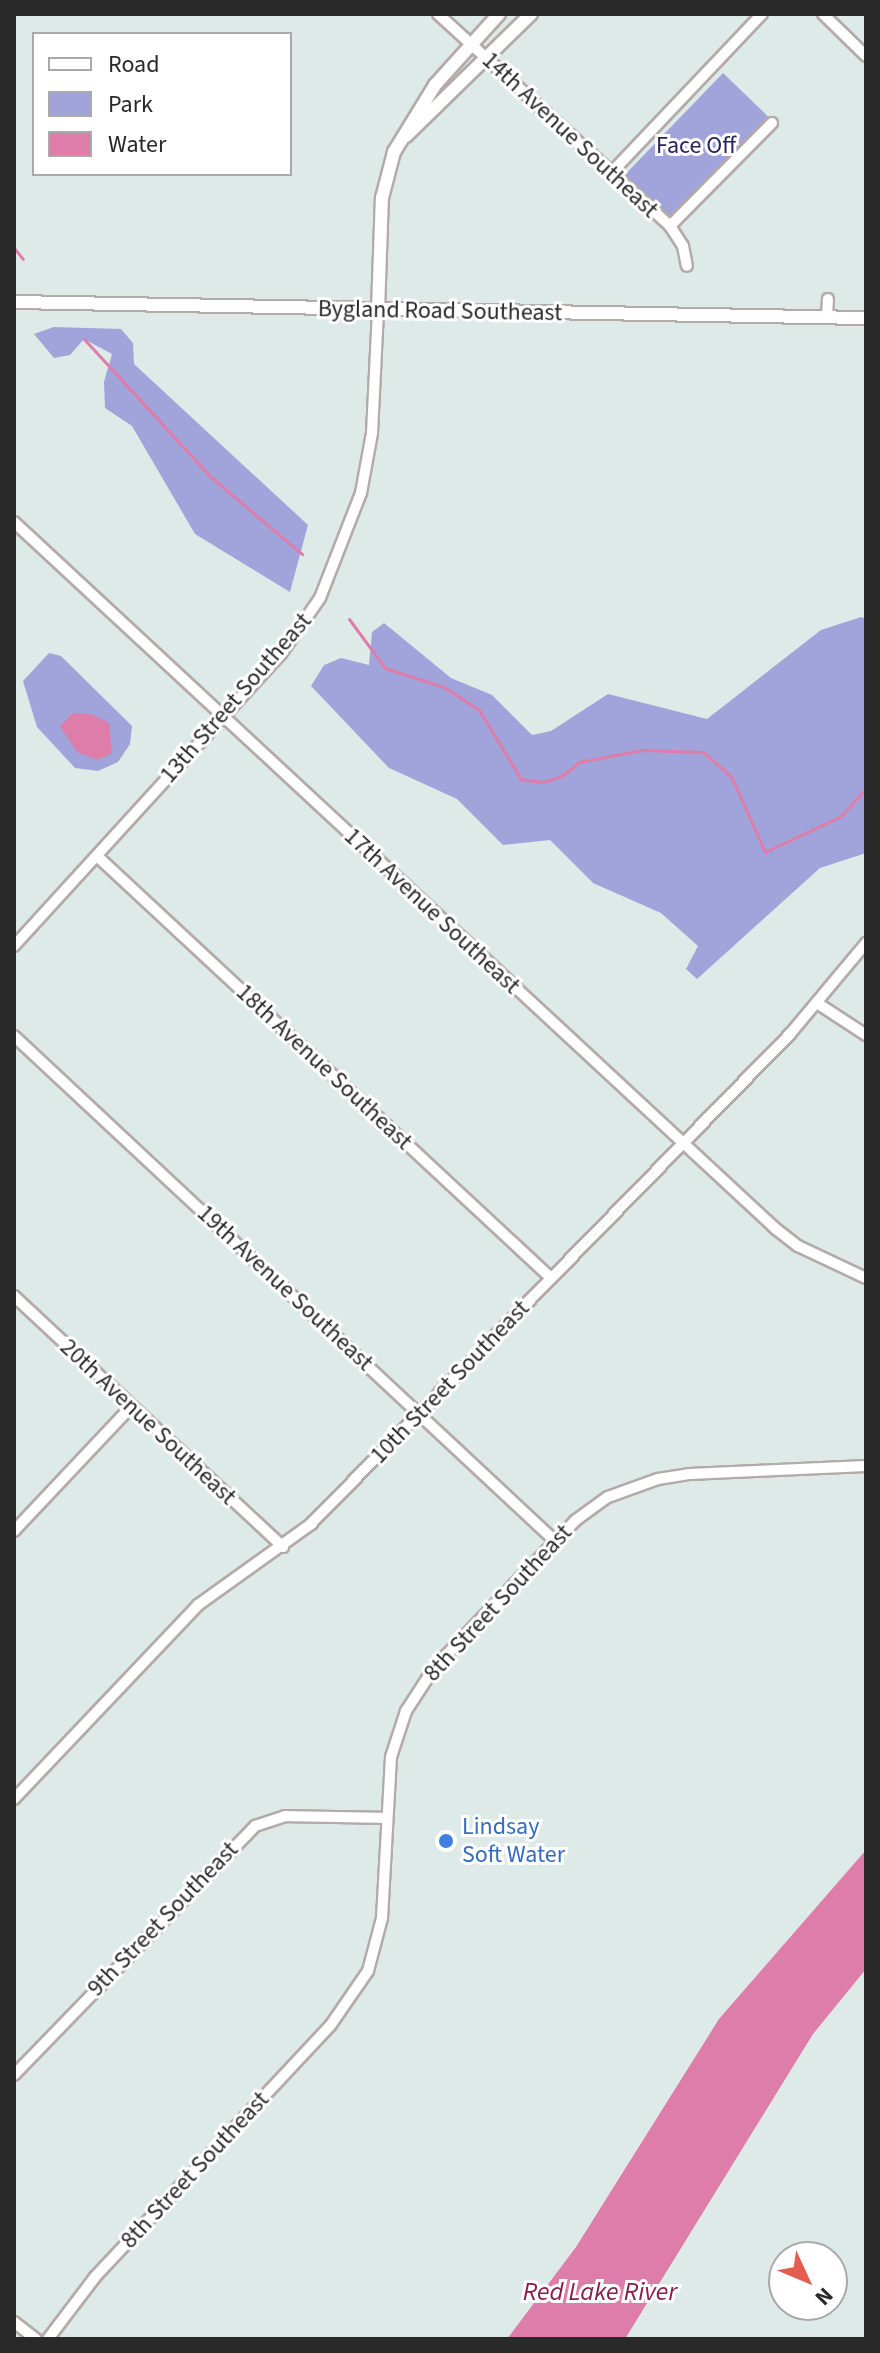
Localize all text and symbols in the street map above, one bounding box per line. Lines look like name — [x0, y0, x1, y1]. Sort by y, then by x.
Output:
legend — [32, 32, 292, 176]
street label: 14th Avenue Southeast — [476, 46, 664, 224]
text: Road — [108, 47, 160, 82]
text: Park — [108, 87, 153, 122]
text: Water — [108, 127, 166, 162]
park label: Face Off — [656, 132, 736, 160]
street label: Bygland Road Southeast — [318, 294, 562, 328]
street label: 13th Street Southeast — [154, 607, 318, 789]
street label: 17th Avenue Southeast — [338, 822, 526, 1000]
street label: 18th Avenue Southeast — [230, 978, 418, 1156]
street label: 19th Avenue Southeast — [191, 1199, 379, 1377]
street label: 10th Street Southeast — [365, 1294, 535, 1470]
street label: 20th Avenue Southeast — [54, 1333, 242, 1511]
street label: 8th Street Southeast — [418, 1518, 578, 1688]
place label: Lindsay Soft Water — [462, 1813, 565, 1869]
marker: Lindsay Soft Water — [437, 1832, 455, 1850]
street label: 9th Street Southeast — [82, 1836, 244, 2002]
street label: 8th Street Southeast — [115, 2085, 275, 2255]
north arrow — [768, 2241, 848, 2321]
water label: Red Lake River — [523, 2276, 677, 2308]
text: N — [807, 2280, 840, 2313]

